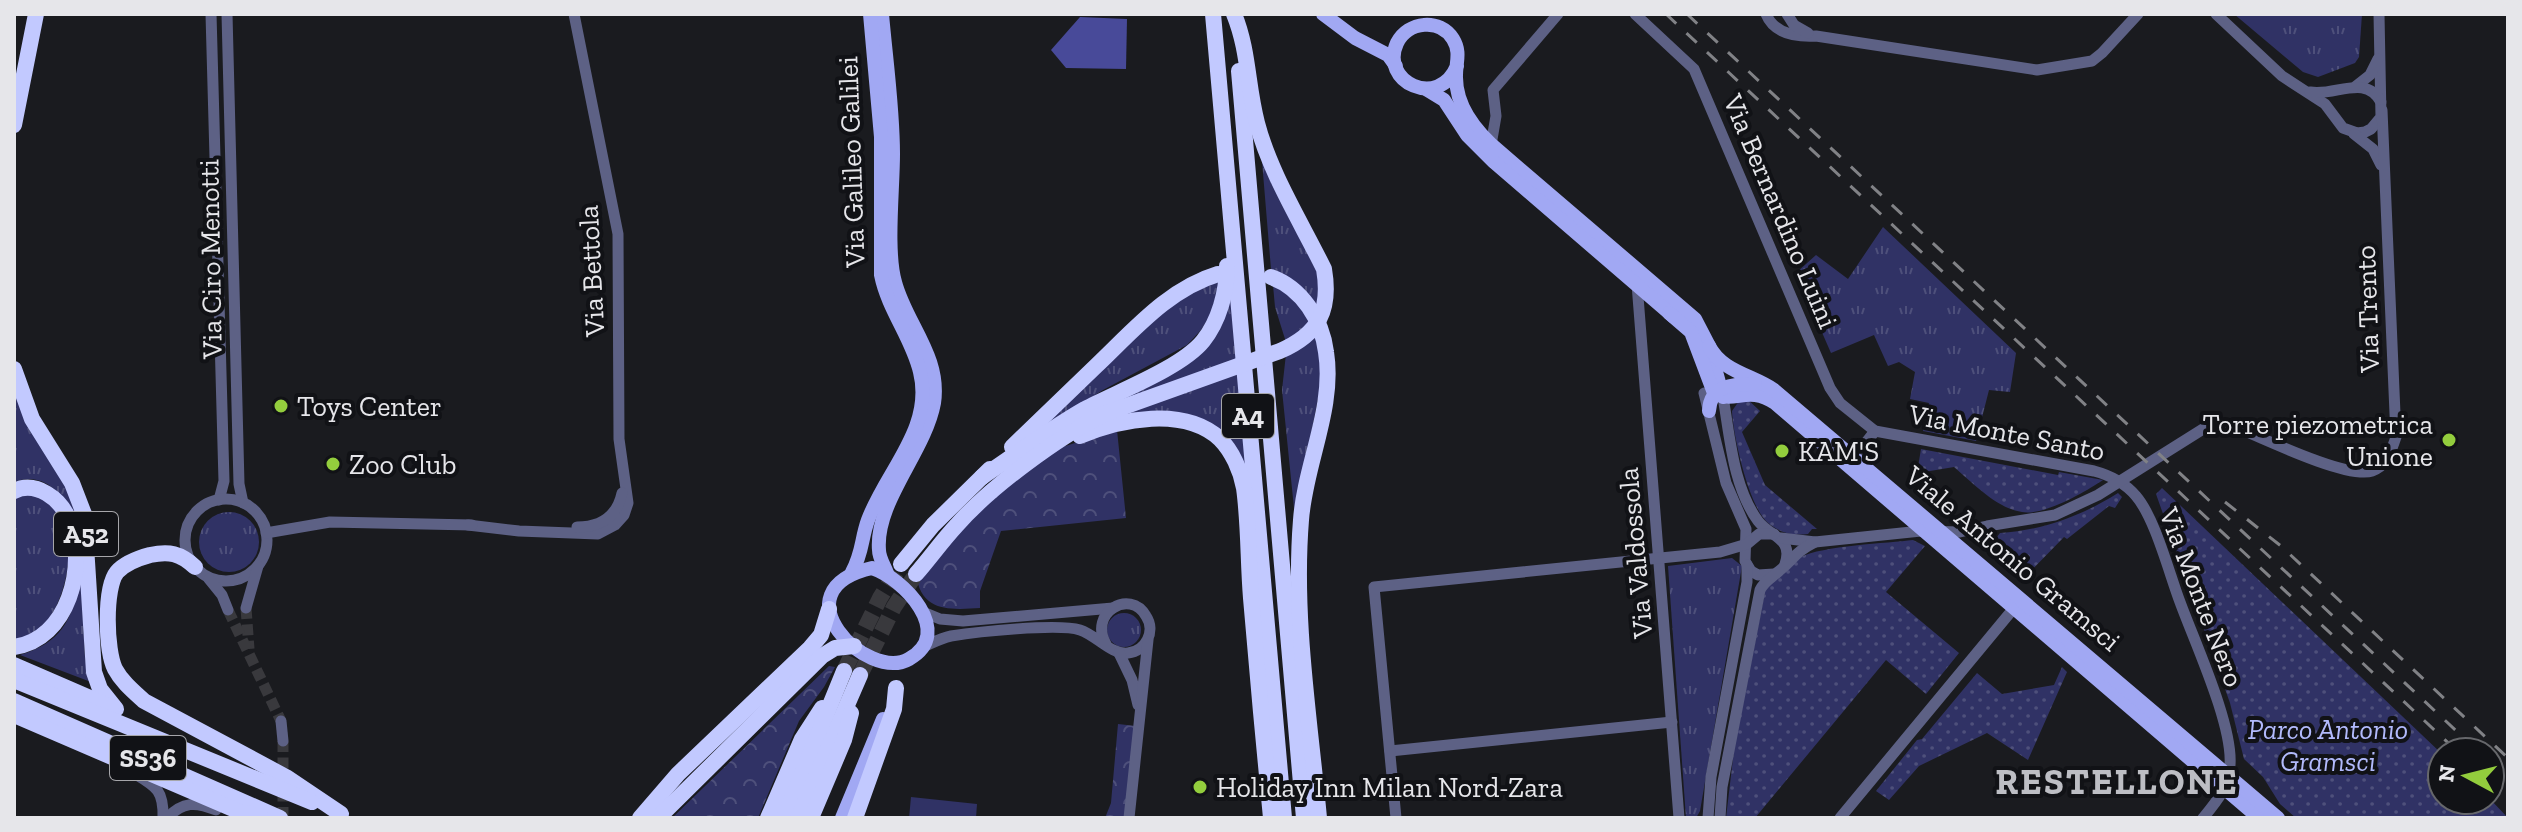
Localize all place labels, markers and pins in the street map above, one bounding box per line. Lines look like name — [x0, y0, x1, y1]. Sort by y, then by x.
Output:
place label: Toys Center — [297, 390, 442, 423]
marker: Toys Center — [272, 397, 290, 415]
place label: Torre piezometrica Unione — [2203, 408, 2433, 473]
marker: Torre piezometrica Unione — [2440, 431, 2458, 449]
place label: KAM'S — [1798, 435, 1879, 468]
marker: KAM'S — [1773, 442, 1791, 460]
place label: Zoo Club — [349, 448, 456, 481]
marker: Zoo Club — [324, 455, 342, 473]
place label: Holiday Inn Milan Nord-Zara — [1216, 771, 1564, 804]
marker: Holiday Inn Milan Nord-Zara — [1191, 778, 1209, 796]

